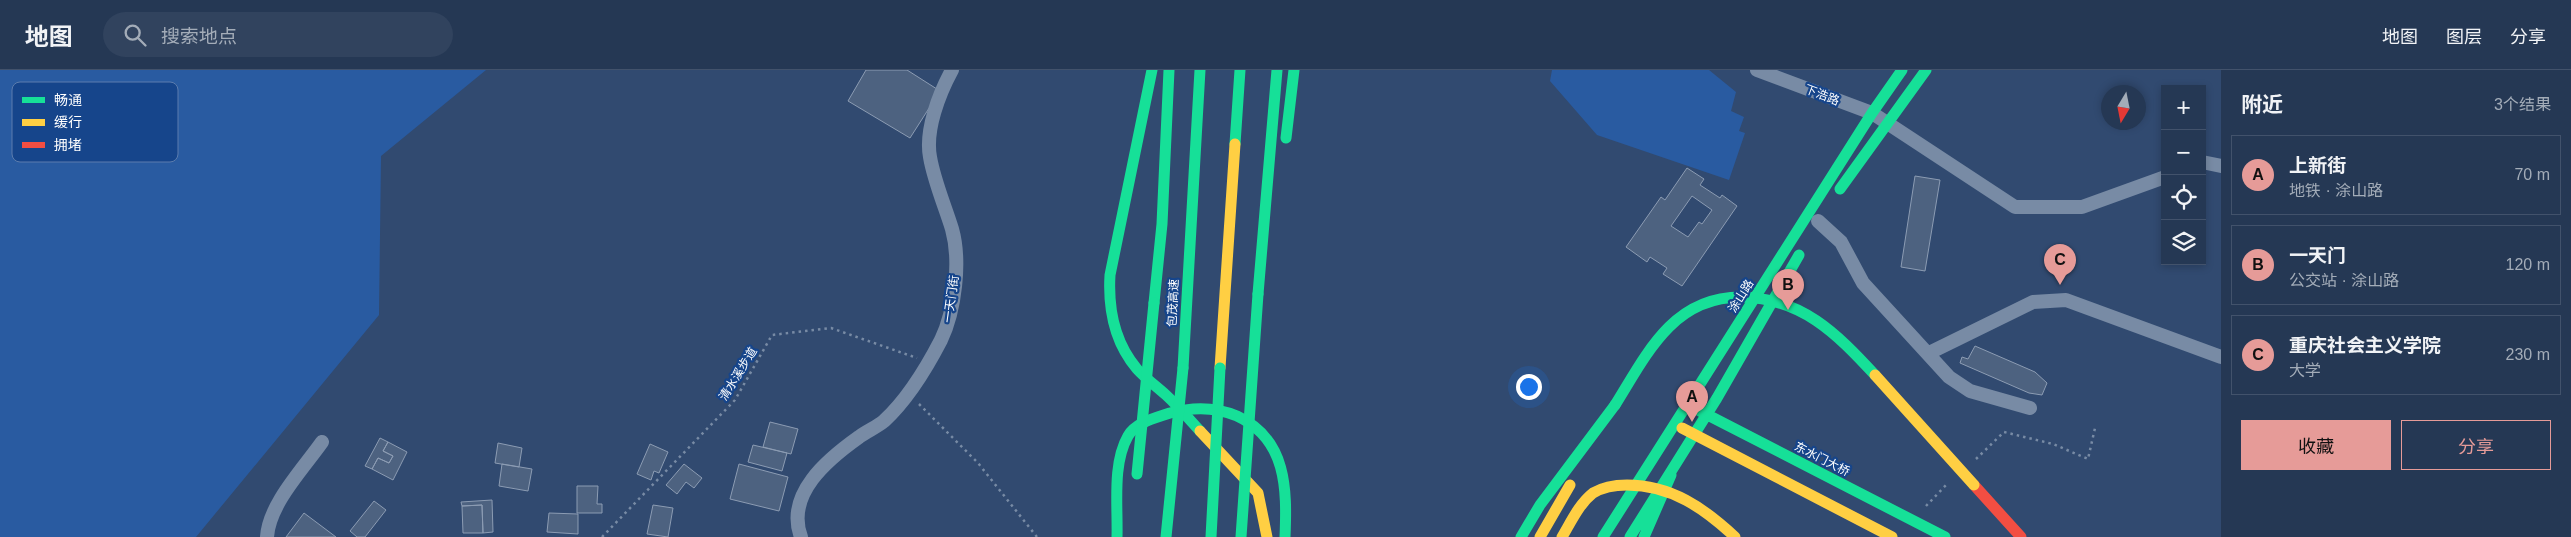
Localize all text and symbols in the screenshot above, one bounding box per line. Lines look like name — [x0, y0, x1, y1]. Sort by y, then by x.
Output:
search box — [103, 12, 453, 57]
icon: search — [121, 21, 149, 49]
text: 地图 — [25, 23, 73, 50]
text: 搜索地点 — [161, 26, 237, 47]
text: 地图 — [2382, 27, 2418, 47]
text: 图层 — [2446, 27, 2482, 47]
text: 分享 — [2510, 27, 2546, 47]
legend — [12, 82, 178, 162]
street label: 下浩路 — [1803, 82, 1841, 108]
north arrow — [2101, 85, 2146, 130]
map controls — [2161, 85, 2206, 265]
button: + — [2161, 85, 2206, 130]
text: 畅通 — [54, 92, 82, 108]
text: 附近 — [2241, 93, 2283, 116]
text: 3个结果 — [2494, 96, 2551, 113]
text: 缓行 — [54, 114, 82, 130]
button: − — [2161, 130, 2206, 175]
text: 拥堵 — [54, 137, 82, 153]
text: 上新街 — [2289, 155, 2346, 176]
text: A — [2252, 166, 2264, 183]
text: 70 m — [2514, 166, 2550, 183]
button: locate — [2161, 175, 2206, 220]
text: 地铁 · 涂山路 — [2289, 182, 2383, 199]
button: layers — [2161, 220, 2206, 265]
pin: C — [2044, 244, 2076, 285]
text: 一天门 — [2289, 245, 2346, 266]
text: B — [2252, 256, 2264, 273]
text: 120 m — [2506, 256, 2550, 273]
pin: B — [1772, 269, 1804, 310]
text: 公交站 · 涂山路 — [2289, 272, 2399, 289]
street label: 一天门街 — [941, 274, 961, 324]
street label: 涂山路 — [1726, 277, 1756, 315]
street label: 包茂高速 — [1165, 279, 1181, 327]
text: 重庆社会主义学院 — [2289, 335, 2441, 356]
street label: 清水溪步道 — [716, 345, 760, 403]
text: C — [2252, 346, 2264, 363]
text: 230 m — [2506, 346, 2550, 363]
text: 大学 — [2289, 362, 2321, 379]
your location — [1516, 374, 1542, 400]
pin: A — [1676, 381, 1708, 422]
button: 收藏 — [2241, 420, 2391, 470]
button: 分享 — [2401, 420, 2551, 470]
street label: 东水门大桥 — [1792, 439, 1852, 479]

